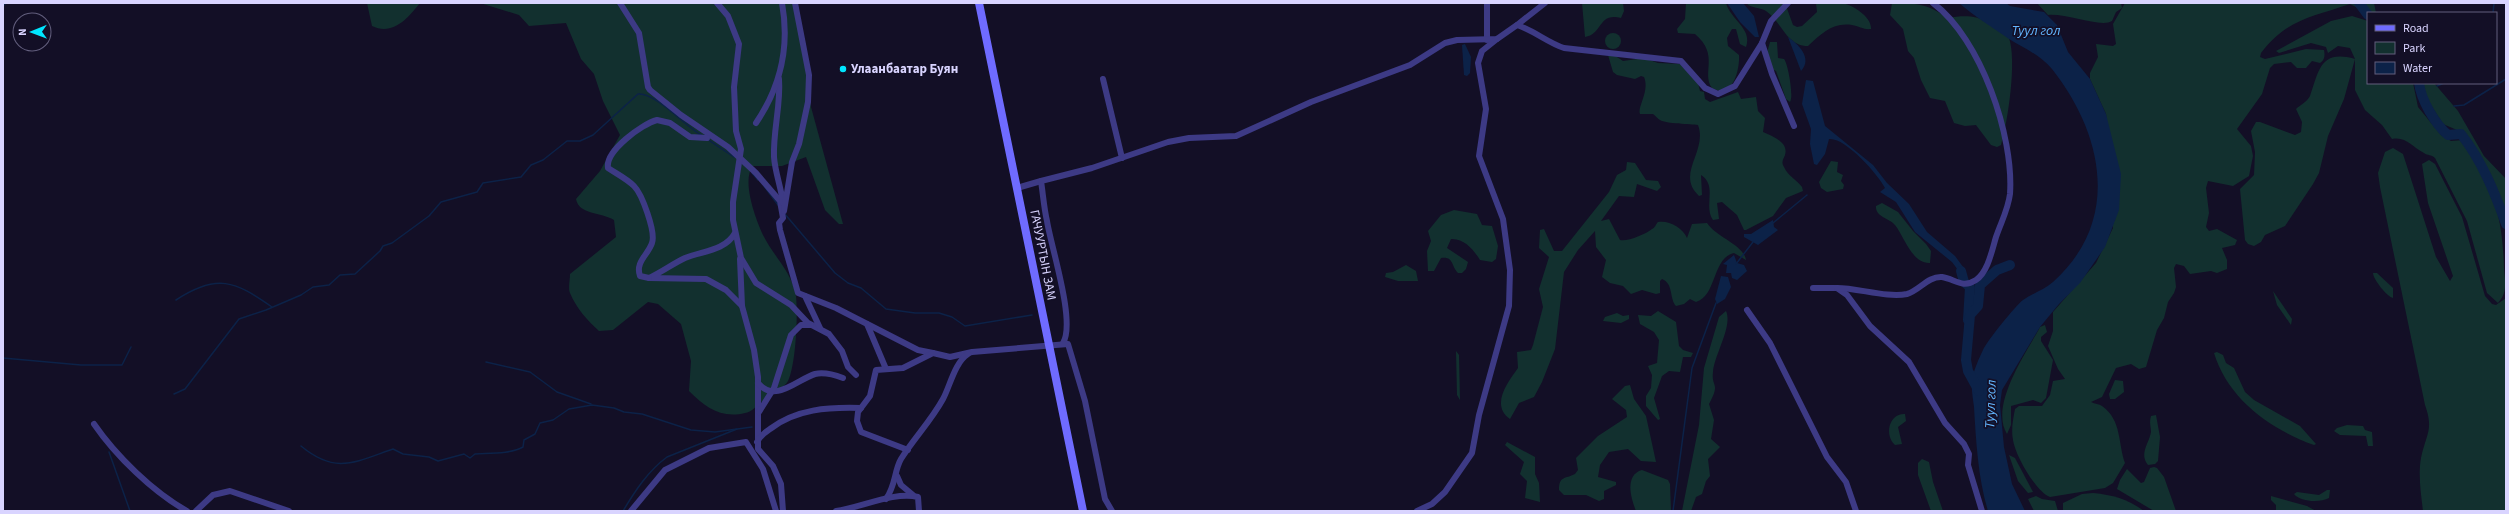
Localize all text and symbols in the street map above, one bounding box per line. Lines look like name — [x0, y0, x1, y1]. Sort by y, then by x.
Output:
north arrow — [12, 12, 52, 52]
legend — [2367, 12, 2497, 84]
text: Road — [2403, 20, 2429, 37]
water label: Туул гол — [2011, 21, 2061, 41]
text: N — [15, 28, 30, 36]
text: Park — [2403, 40, 2425, 57]
place label: Улаанбаатар Буян — [851, 60, 958, 78]
text: Water — [2403, 60, 2433, 77]
marker: Улаанбаатар Буян — [838, 64, 848, 74]
street label: ГАЧУУРТЫН ЗАМ — [1025, 208, 1061, 302]
water label: Туул гол — [1980, 379, 2002, 429]

